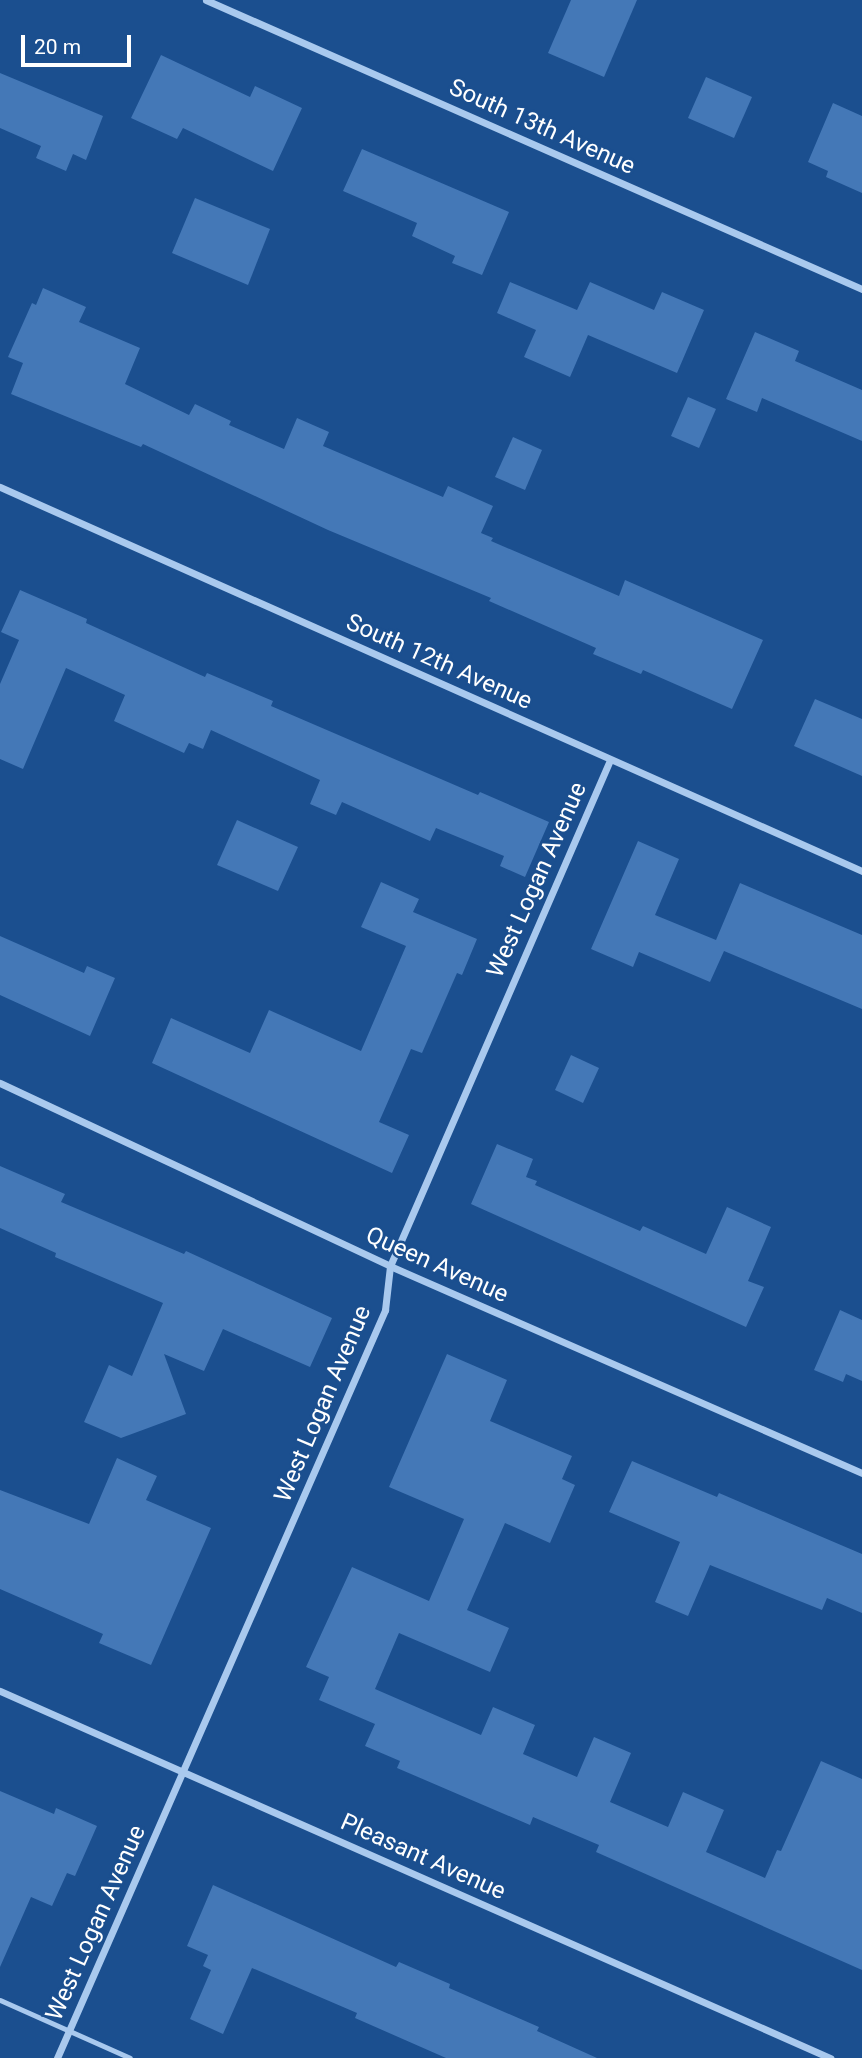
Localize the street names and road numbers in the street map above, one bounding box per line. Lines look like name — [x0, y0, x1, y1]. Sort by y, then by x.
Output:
street label: South 13th Avenue — [444, 73, 640, 181]
street label: South 12th Avenue — [341, 608, 537, 716]
street label: West Logan Avenue — [481, 778, 593, 982]
street label: Queen Avenue — [361, 1221, 513, 1309]
street label: West Logan Avenue — [269, 1301, 377, 1507]
street label: Pleasant Avenue — [336, 1808, 510, 1906]
street label: West Logan Avenue — [40, 1821, 152, 2025]

